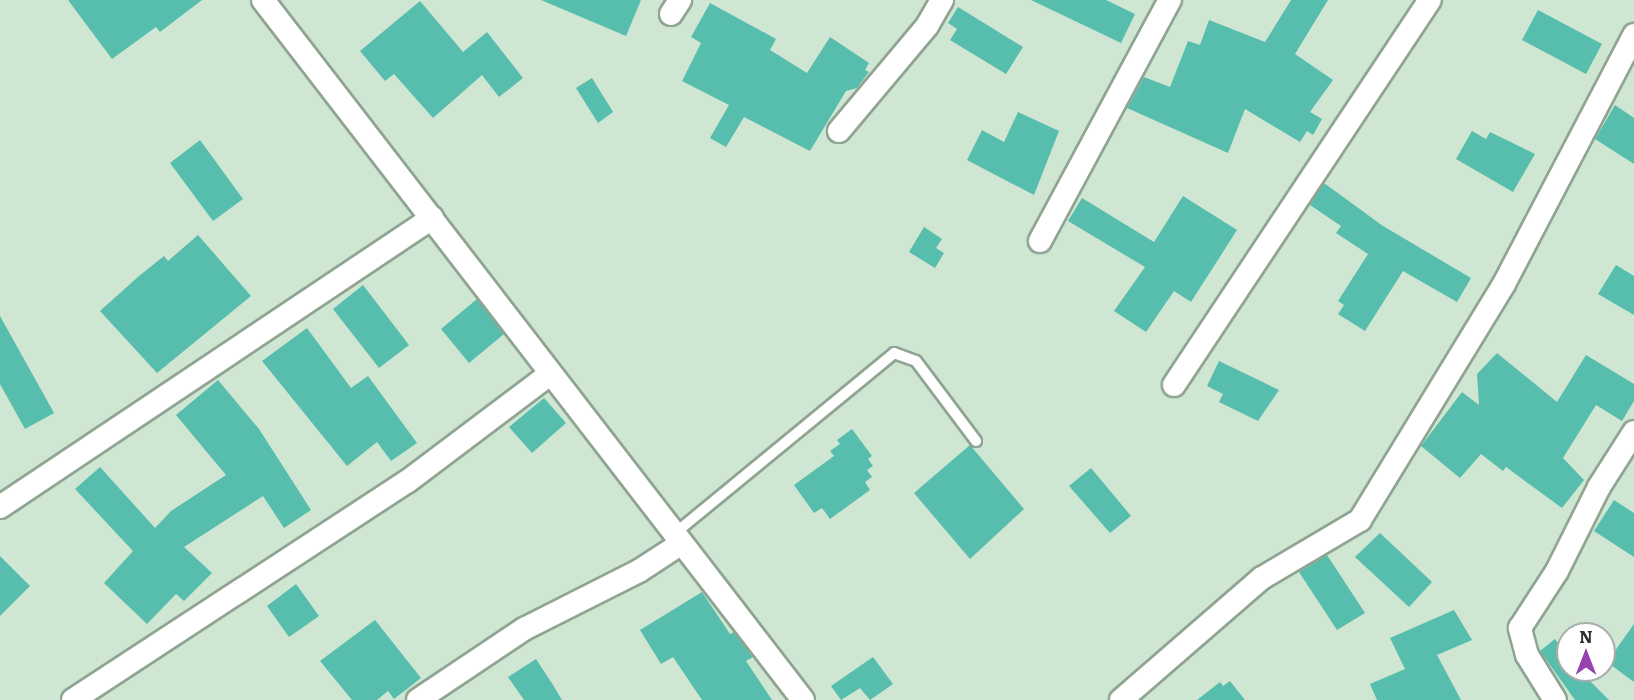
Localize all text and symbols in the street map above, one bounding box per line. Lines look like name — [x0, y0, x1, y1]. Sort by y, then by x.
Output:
north arrow — [1556, 622, 1616, 682]
text: N — [1579, 624, 1593, 648]

